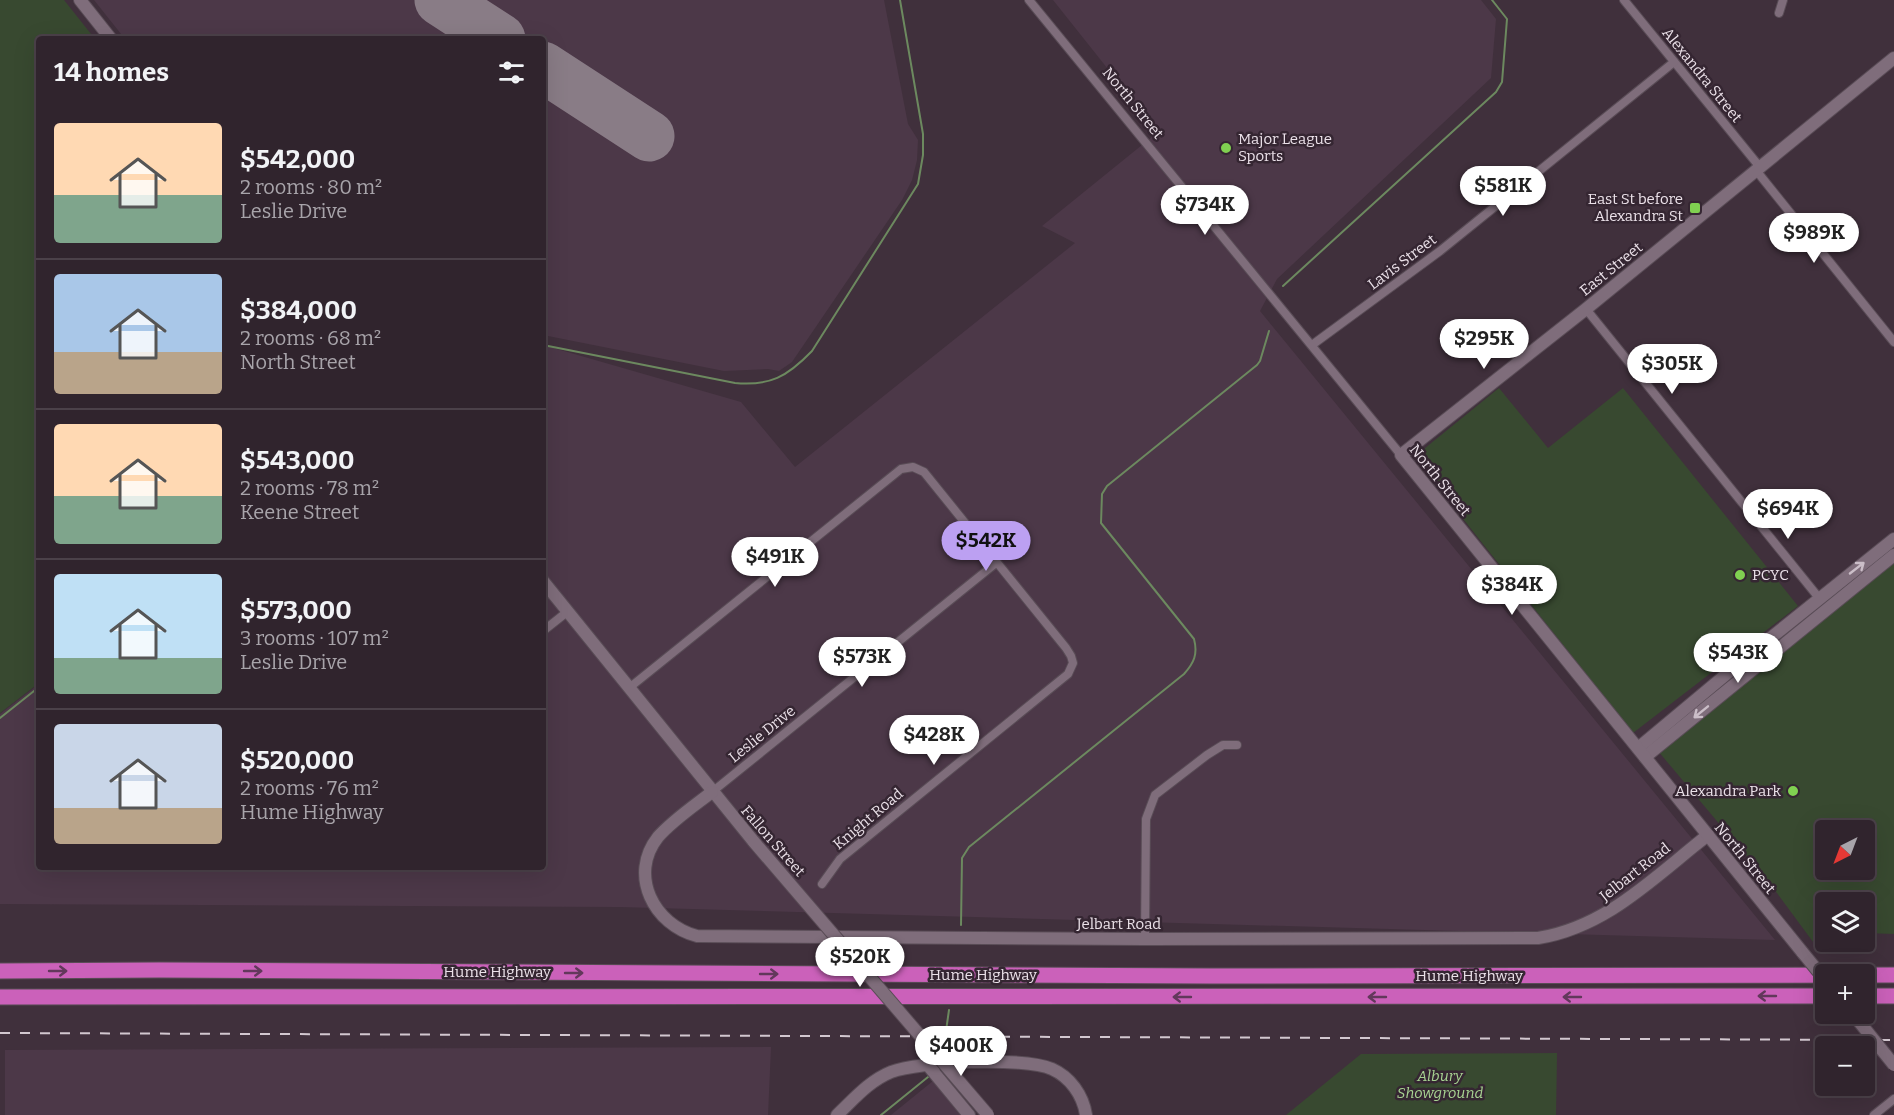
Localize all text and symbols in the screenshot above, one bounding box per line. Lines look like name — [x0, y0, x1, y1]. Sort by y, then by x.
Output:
street label: Alexandra Street — [1658, 24, 1746, 126]
icon: filters — [495, 56, 528, 89]
text: 14 homes — [54, 57, 169, 88]
street label: North Street — [1099, 64, 1168, 143]
place label: Major League Sports — [1238, 130, 1332, 165]
marker: Major League Sports — [1219, 141, 1233, 155]
text: $542,000 — [240, 144, 355, 175]
icon: home — [102, 147, 174, 219]
pin: $581K — [1461, 166, 1545, 217]
text: $581K — [1474, 173, 1532, 197]
text: 2 rooms · 80 m² — [240, 175, 382, 199]
pin: $734K — [1163, 185, 1247, 236]
place label: East St before Alexandra St — [1588, 190, 1684, 225]
text: $734K — [1175, 192, 1235, 216]
text: Leslie Drive — [240, 199, 347, 223]
marker: East St before Alexandra St — [1688, 201, 1702, 215]
pin: $989K — [1772, 213, 1856, 264]
text: $989K — [1783, 220, 1845, 244]
street label: Lavis Street — [1364, 230, 1440, 293]
street label: East Street — [1576, 238, 1646, 300]
text: $384,000 — [240, 295, 357, 326]
icon: home — [102, 298, 174, 370]
pin: $295K — [1442, 319, 1526, 370]
text: 2 rooms · 68 m² — [240, 326, 381, 350]
text: $295K — [1454, 326, 1514, 350]
pin: $305K — [1630, 344, 1714, 395]
text: North Street — [240, 350, 356, 374]
text: $305K — [1641, 351, 1703, 375]
street label: North Street — [1406, 441, 1475, 520]
text: $543,000 — [240, 445, 355, 476]
icon: home — [102, 448, 174, 520]
text: 2 rooms · 78 m² — [240, 476, 379, 500]
pin: $694K — [1746, 489, 1830, 540]
text: $694K — [1757, 496, 1819, 520]
text: Keene Street — [240, 500, 359, 524]
pin: $542K — [944, 521, 1028, 572]
text: $542K — [956, 528, 1016, 552]
pin: $491K — [733, 537, 817, 588]
text: $491K — [745, 544, 805, 568]
one-way arrow — [1848, 562, 1864, 575]
pin: $384K — [1470, 565, 1554, 616]
place label: PCYC — [1752, 566, 1789, 584]
marker: PCYC — [1733, 568, 1747, 582]
text: $384K — [1481, 572, 1543, 596]
text: $573,000 — [240, 595, 352, 626]
icon: home — [102, 598, 174, 670]
text: 3 rooms · 107 m² — [240, 626, 389, 650]
pin: $543K — [1696, 633, 1780, 684]
pin: $573K — [820, 637, 904, 688]
text: $543K — [1708, 640, 1768, 664]
text: $573K — [833, 644, 891, 668]
text: Leslie Drive — [240, 650, 347, 674]
street label: Leslie Drive — [725, 702, 799, 766]
one-way arrow — [1694, 705, 1710, 718]
pin: $428K — [892, 715, 976, 766]
text: $428K — [903, 722, 965, 746]
text: $520,000 — [240, 745, 354, 776]
icon: home — [102, 748, 174, 820]
text: 2 rooms · 76 m² — [240, 776, 379, 800]
place label: Alexandra Park — [1675, 782, 1781, 800]
marker: Alexandra Park — [1786, 784, 1800, 798]
street label: Knight Road — [829, 785, 907, 853]
text: Hume Highway — [240, 800, 384, 824]
street label: Fallon Street — [737, 802, 809, 881]
street label: North Street — [1711, 819, 1780, 898]
north arrow — [1815, 820, 1875, 880]
map controls — [1815, 820, 1875, 1096]
street label: Jelbart Road — [1595, 839, 1674, 906]
button: layers — [1815, 892, 1875, 952]
street label: Jelbart Road — [1076, 915, 1161, 933]
pin: $520K — [818, 937, 902, 988]
text: $520K — [829, 944, 891, 968]
street label: Hume Highway — [443, 963, 551, 981]
button: + — [1815, 964, 1875, 1024]
one-way arrow — [48, 965, 68, 977]
one-way arrow — [243, 965, 263, 977]
street label: Hume Highway — [929, 966, 1037, 984]
one-way arrow — [564, 967, 584, 978]
street label: Hume Highway — [1415, 967, 1523, 985]
one-way arrow — [759, 968, 779, 980]
one-way arrow — [1758, 990, 1778, 1002]
one-way arrow — [1173, 991, 1193, 1003]
one-way arrow — [1368, 991, 1388, 1003]
one-way arrow — [1563, 991, 1583, 1003]
pin: $400K — [919, 1026, 1003, 1077]
text: $400K — [929, 1033, 993, 1057]
button: − — [1815, 1036, 1875, 1096]
park label: Albury Showground — [1397, 1067, 1484, 1102]

